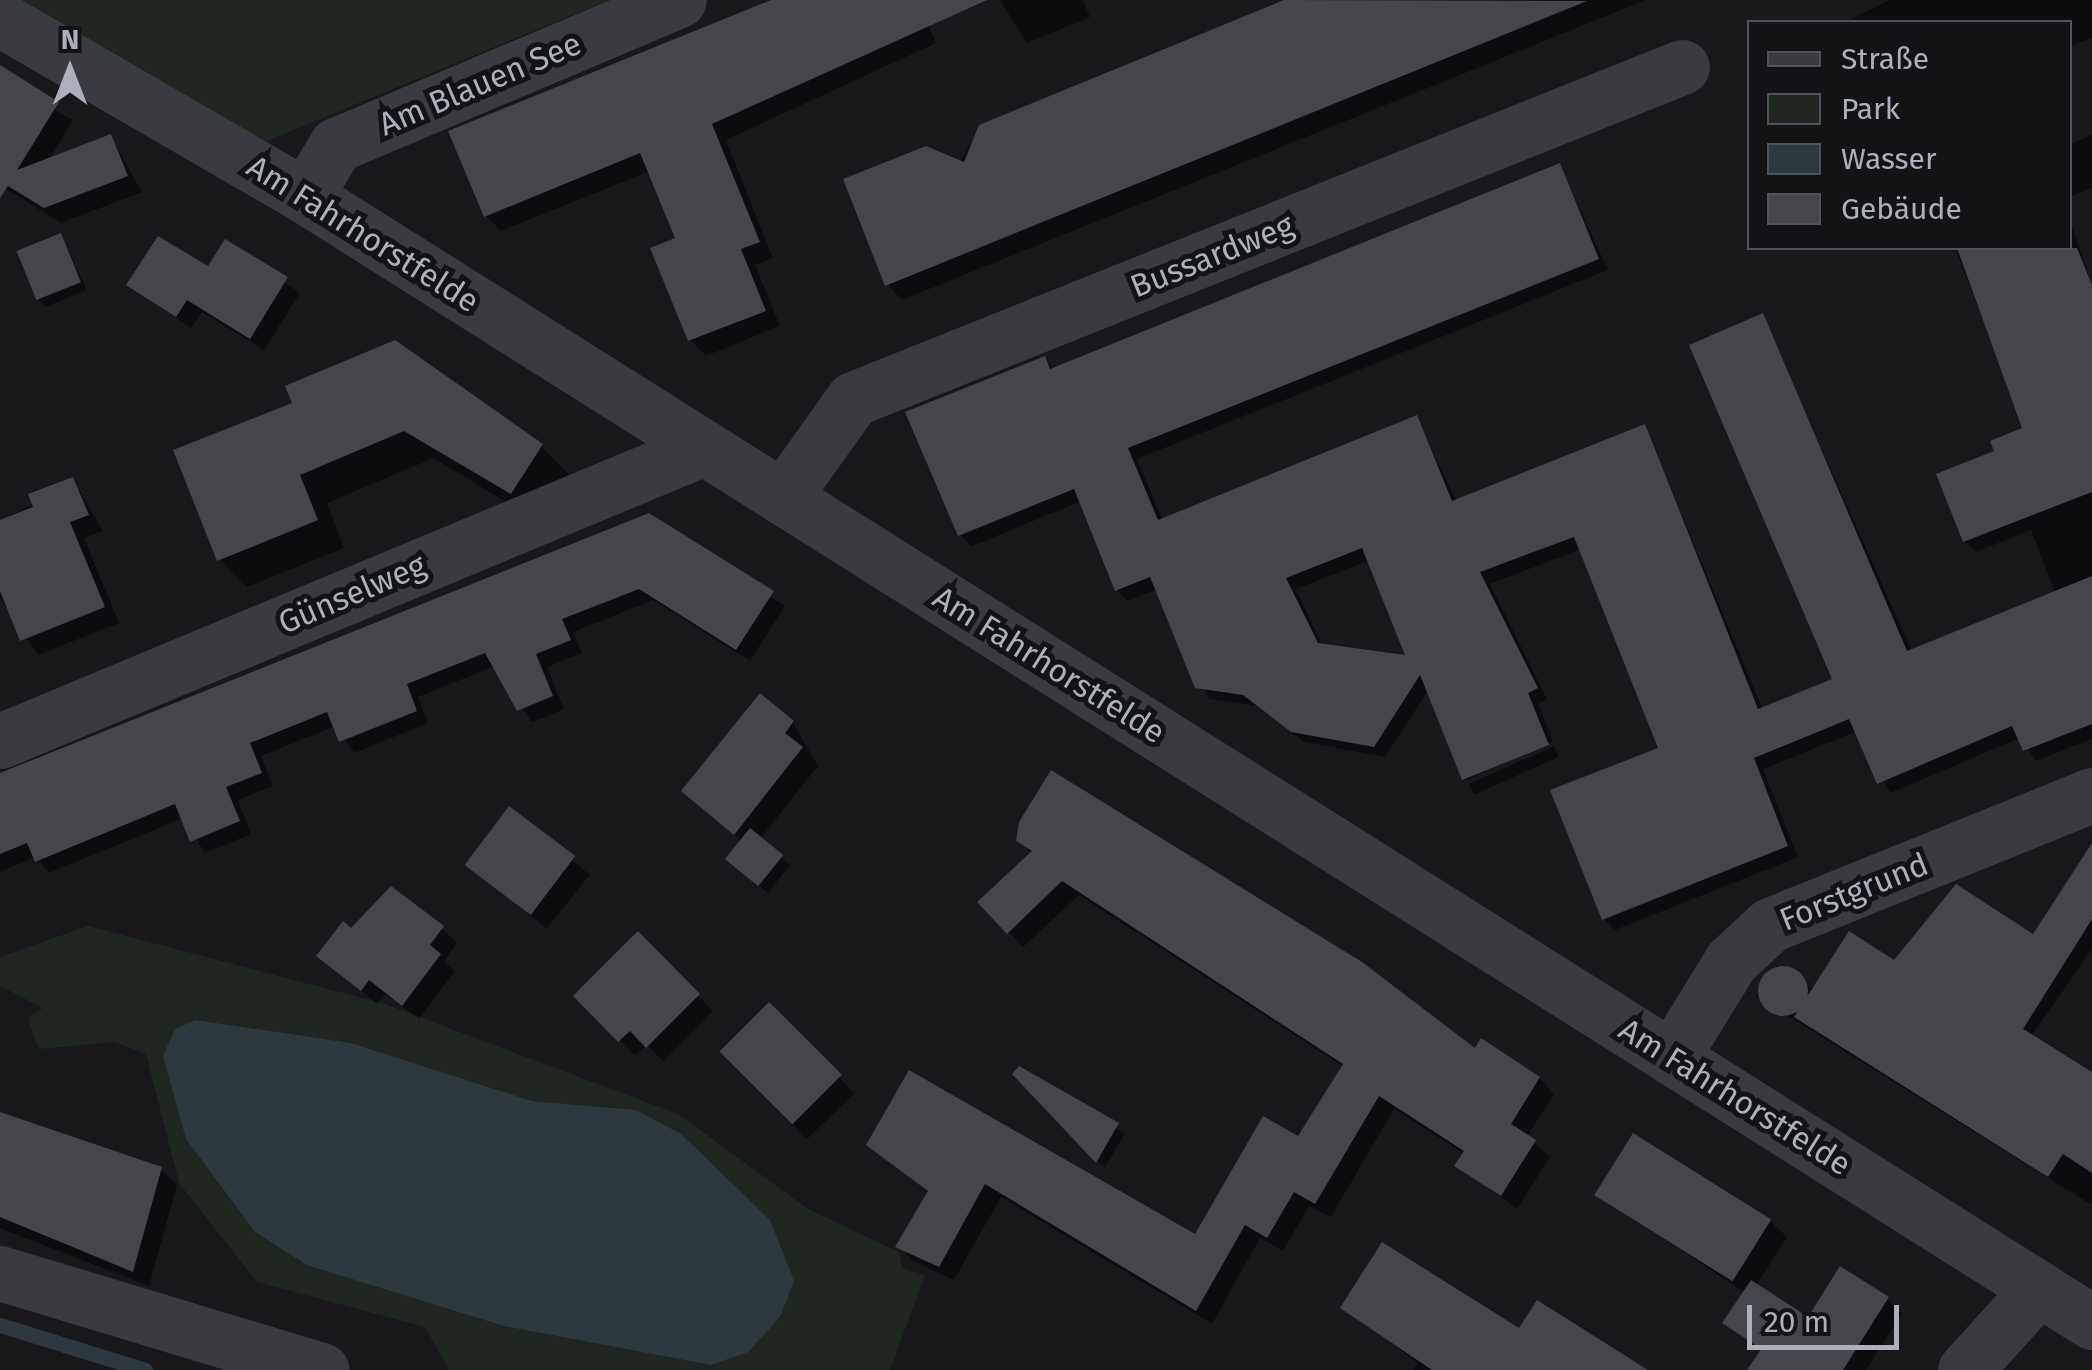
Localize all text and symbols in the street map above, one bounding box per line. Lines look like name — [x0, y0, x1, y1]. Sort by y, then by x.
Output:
north arrow — [20, 20, 120, 120]
legend — [1747, 20, 2072, 250]
text: N — [61, 23, 79, 56]
street label: Am Blauen See — [373, 24, 587, 144]
text: Straße — [1841, 41, 1929, 77]
text: Park — [1841, 91, 1900, 127]
text: Wasser — [1841, 141, 1937, 177]
street label: Am Fahrhorstfelde — [240, 147, 486, 321]
text: Gebäude — [1841, 191, 1962, 227]
street label: Bussardweg — [1125, 206, 1299, 306]
street label: Günselweg — [273, 546, 431, 642]
street label: Am Fahrhorstfelde — [926, 578, 1172, 752]
street label: Forstgrund — [1774, 845, 1934, 939]
street label: Am Fahrhorstfelde — [1612, 1010, 1858, 1184]
scale bar — [1752, 1285, 1904, 1347]
text: 20 m — [1764, 1304, 1829, 1340]

